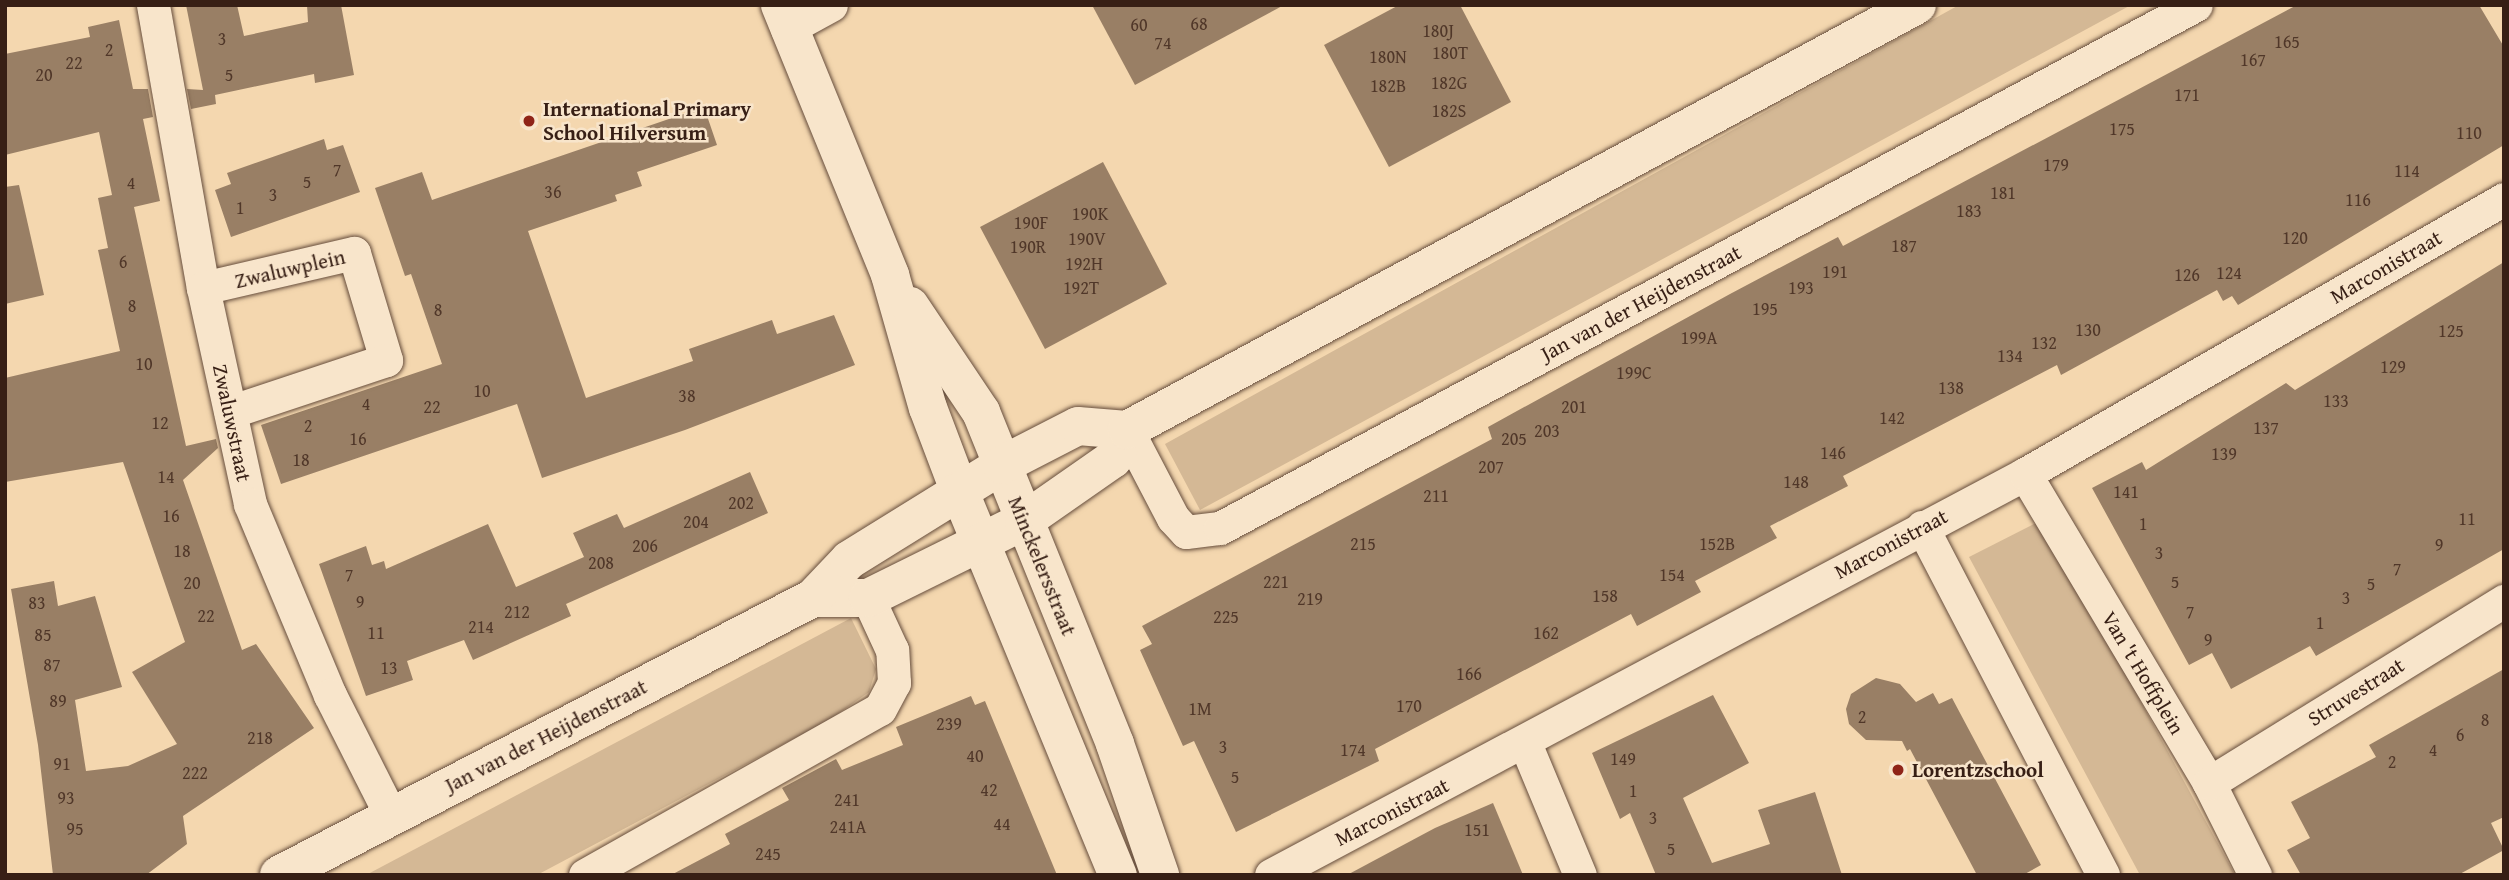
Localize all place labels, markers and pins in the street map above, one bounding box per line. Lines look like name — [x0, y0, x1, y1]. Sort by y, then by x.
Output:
place label: International Primary School Hilversum — [543, 96, 751, 146]
marker: International Primary School Hilversum — [521, 113, 537, 129]
place label: Lorentzschool — [1912, 757, 2044, 783]
marker: Lorentzschool — [1890, 762, 1906, 778]

